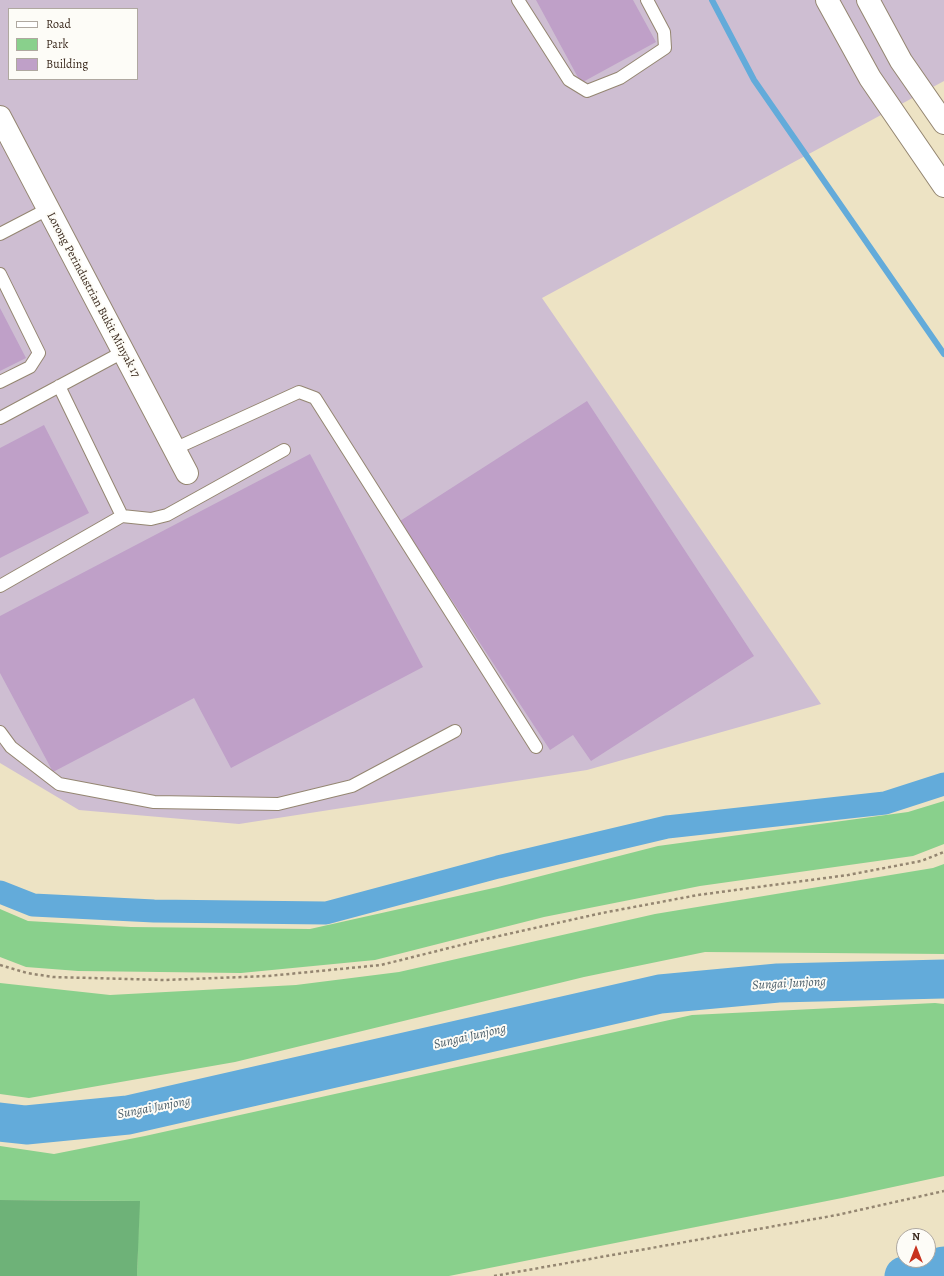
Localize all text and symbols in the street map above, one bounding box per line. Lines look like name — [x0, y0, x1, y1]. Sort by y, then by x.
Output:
legend — [8, 8, 138, 80]
text: Road — [46, 16, 71, 32]
text: Park — [46, 36, 69, 52]
text: Building — [46, 56, 88, 72]
street label: Lorong Perindustrian Bukit Minyak 17 — [43, 210, 143, 380]
water label: Sungai Junjong — [752, 974, 826, 994]
water label: Sungai Junjong — [432, 1021, 508, 1053]
water label: Sungai Junjong — [116, 1093, 192, 1123]
north arrow — [896, 1228, 936, 1268]
text: N — [912, 1229, 920, 1244]

